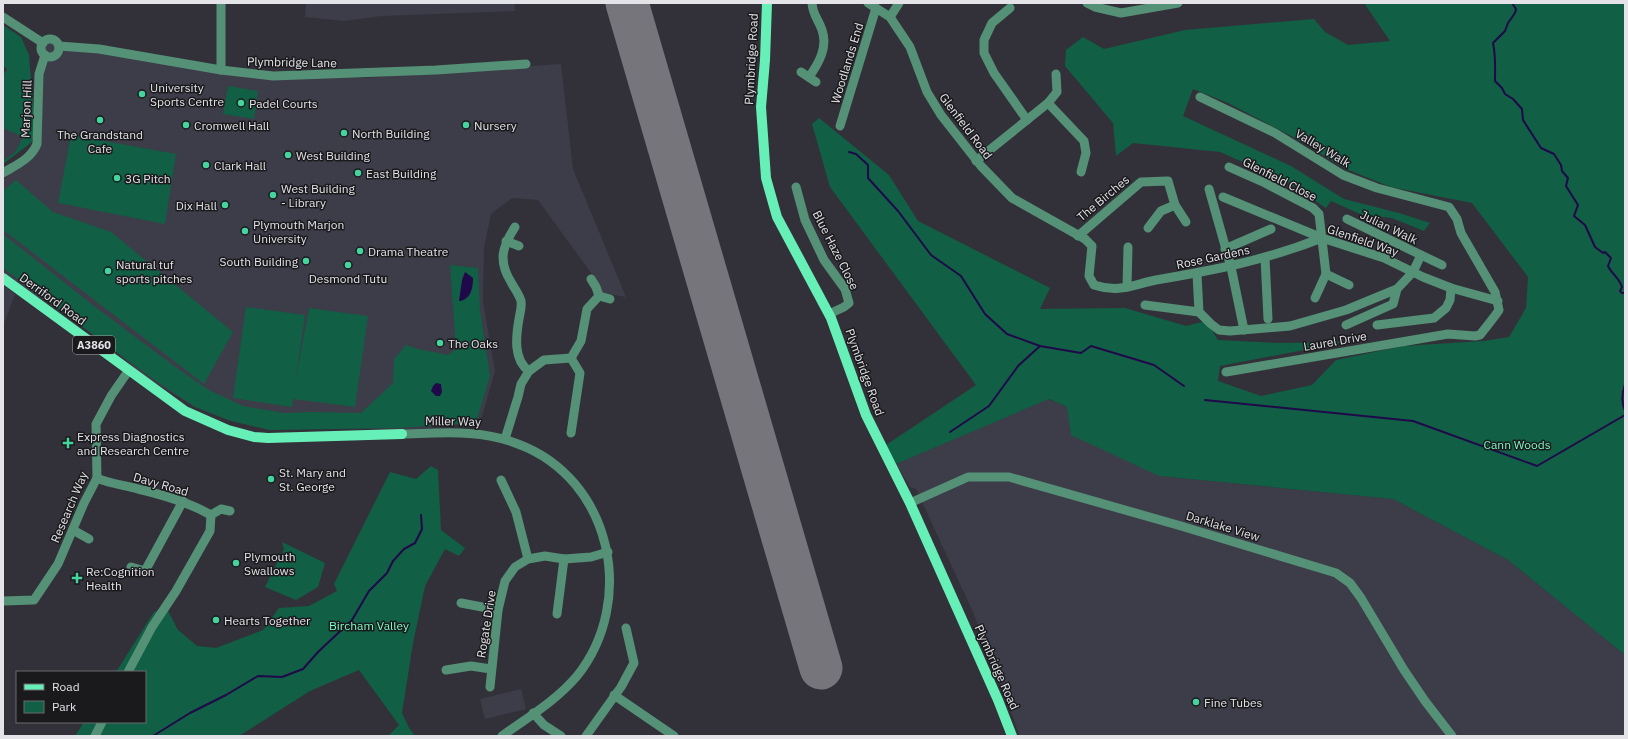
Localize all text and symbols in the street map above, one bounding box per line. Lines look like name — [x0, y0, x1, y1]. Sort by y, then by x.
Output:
street label: Plymbridge Road — [741, 13, 761, 105]
street label: Woodlands End — [828, 21, 866, 105]
street label: Plymbridge Lane — [247, 54, 337, 70]
street label: Marjon Hill — [17, 80, 35, 138]
place label: University Sports Centre — [150, 80, 224, 109]
marker: University Sports Centre — [137, 89, 147, 99]
street label: Glenfield Road — [936, 90, 996, 162]
place label: Padel Courts — [249, 96, 318, 111]
marker: Padel Courts — [236, 98, 246, 108]
marker: The Grandstand Cafe — [95, 115, 105, 125]
place label: Cromwell Hall — [194, 118, 269, 133]
place label: Nursery — [474, 118, 517, 133]
marker: Cromwell Hall — [181, 120, 191, 130]
marker: Nursery — [461, 120, 471, 130]
place label: North Building — [352, 126, 430, 141]
street label: Valley Walk — [1293, 126, 1354, 171]
place label: The Grandstand Cafe — [57, 127, 143, 156]
marker: North Building — [339, 128, 349, 138]
place label: West Building — [296, 148, 371, 163]
marker: West Building — [283, 150, 293, 160]
street label: Glenfield Close — [1240, 154, 1320, 204]
place label: Clark Hall — [214, 158, 266, 173]
marker: Clark Hall — [201, 160, 211, 170]
place label: East Building — [366, 166, 437, 181]
marker: East Building — [353, 168, 363, 178]
place label: 3G Pitch — [125, 171, 171, 186]
street label: The Birches — [1074, 172, 1132, 224]
marker: 3G Pitch — [112, 173, 122, 183]
place label: West Building - Library — [281, 181, 356, 210]
marker: West Building - Library — [268, 190, 278, 200]
place label: Dix Hall — [176, 198, 217, 213]
marker: Dix Hall — [220, 200, 230, 210]
street label: Julian Walk — [1358, 207, 1421, 248]
street label: Blue Haze Close — [810, 208, 863, 293]
place label: Plymouth Marjon University — [253, 217, 344, 246]
street label: Glenfield Way — [1325, 221, 1401, 259]
marker: Plymouth Marjon University — [240, 226, 250, 236]
street label: Rose Gardens — [1175, 242, 1251, 272]
place label: Drama Theatre — [368, 244, 449, 259]
marker: Drama Theatre — [355, 246, 365, 256]
place label: South Building — [220, 254, 299, 269]
marker: South Building — [301, 256, 311, 266]
place label: Natural tuf sports pitches — [116, 257, 192, 286]
marker: Desmond Tutu — [343, 260, 353, 270]
marker: Natural tuf sports pitches — [103, 266, 113, 276]
street label: Derriford Road — [17, 270, 89, 328]
place label: Desmond Tutu — [309, 271, 387, 286]
street label: Plymbridge Road — [842, 326, 888, 418]
street label: Laurel Drive — [1302, 328, 1368, 354]
road number: A3860 — [73, 336, 115, 354]
place label: The Oaks — [448, 336, 498, 351]
marker: The Oaks — [435, 338, 445, 348]
street label: Miller Way — [425, 413, 481, 429]
place label: Express Diagnostics and Research Centre — [77, 429, 189, 458]
marker: Express Diagnostics and Research Centre — [62, 437, 74, 449]
park label: Cann Woods — [1483, 437, 1551, 452]
place label: St. Mary and St. George — [279, 465, 346, 494]
street label: Research Way — [47, 469, 91, 545]
street label: Davy Road — [132, 469, 190, 499]
marker: St. Mary and St. George — [266, 474, 276, 484]
street label: Darklake View — [1184, 508, 1262, 544]
place label: Plymouth Swallows — [244, 549, 295, 578]
marker: Plymouth Swallows — [231, 558, 241, 568]
place label: Re:Cognition Health — [86, 564, 155, 593]
marker: Re:Cognition Health — [71, 572, 83, 584]
street label: Rogate Drive — [473, 589, 499, 659]
place label: Hearts Together — [224, 613, 311, 628]
marker: Hearts Together — [211, 615, 221, 625]
park label: Bircham Valley — [329, 618, 409, 633]
street label: Plymbridge Road — [972, 622, 1022, 712]
legend — [16, 671, 146, 723]
text: Road — [52, 679, 80, 694]
place label: Fine Tubes — [1204, 695, 1263, 710]
marker: Fine Tubes — [1191, 697, 1201, 707]
text: Park — [52, 699, 77, 714]

